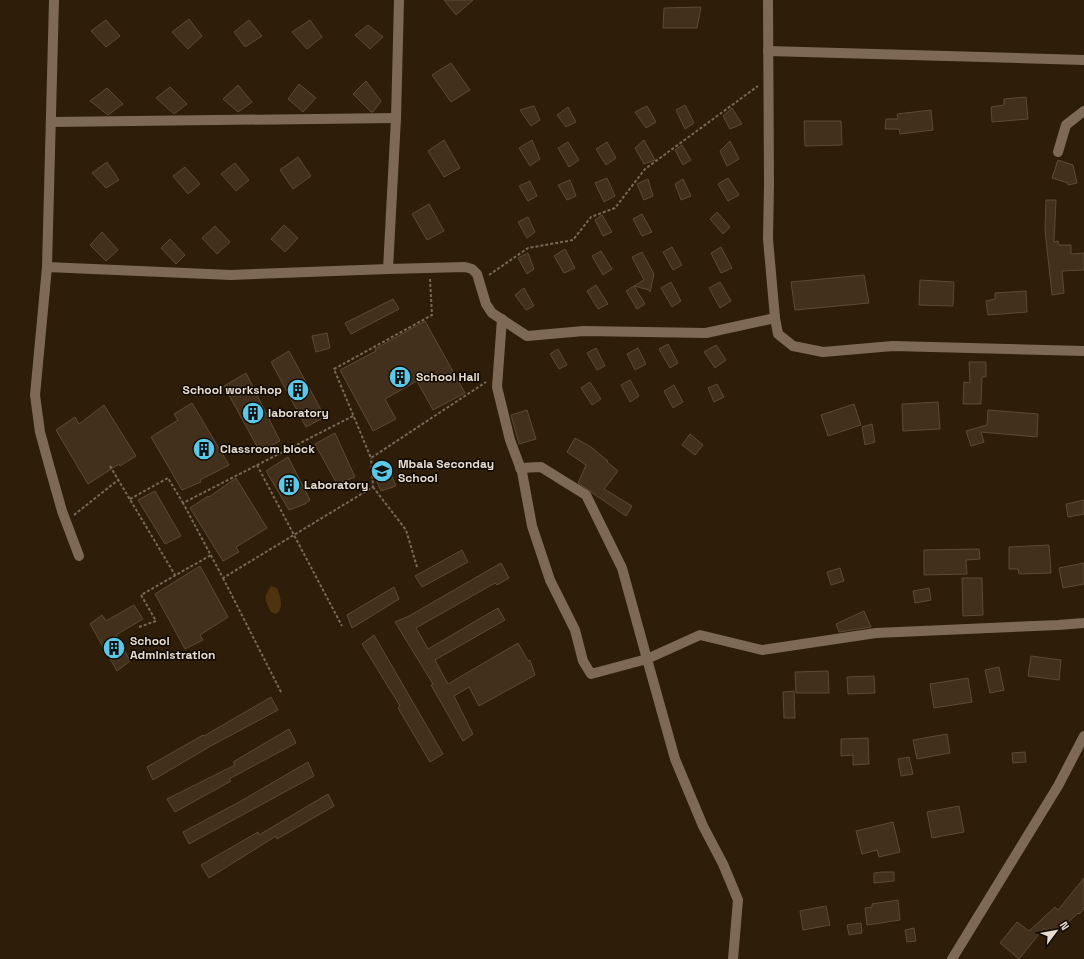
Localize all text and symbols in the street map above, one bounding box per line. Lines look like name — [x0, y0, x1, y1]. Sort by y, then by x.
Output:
building icon: School Hall — [387, 364, 413, 390]
place label: School Hall — [416, 369, 480, 385]
building icon: School workshop — [285, 377, 311, 403]
place label: School workshop — [183, 382, 282, 398]
building icon: laboratory — [240, 400, 266, 426]
place label: laboratory — [268, 405, 329, 421]
building icon: Classroom block — [191, 436, 217, 462]
place label: Classroom block — [220, 441, 315, 457]
place label: Mbala Seconday School — [398, 456, 494, 486]
school or university icon: Mbala Seconday School — [369, 458, 395, 484]
building icon: Laboratory — [276, 472, 302, 498]
place label: Laboratory — [304, 477, 368, 493]
place label: School Administration — [130, 633, 215, 663]
building icon: School Administration — [101, 635, 127, 661]
north arrow — [1036, 911, 1076, 951]
text: N — [1057, 919, 1072, 933]

